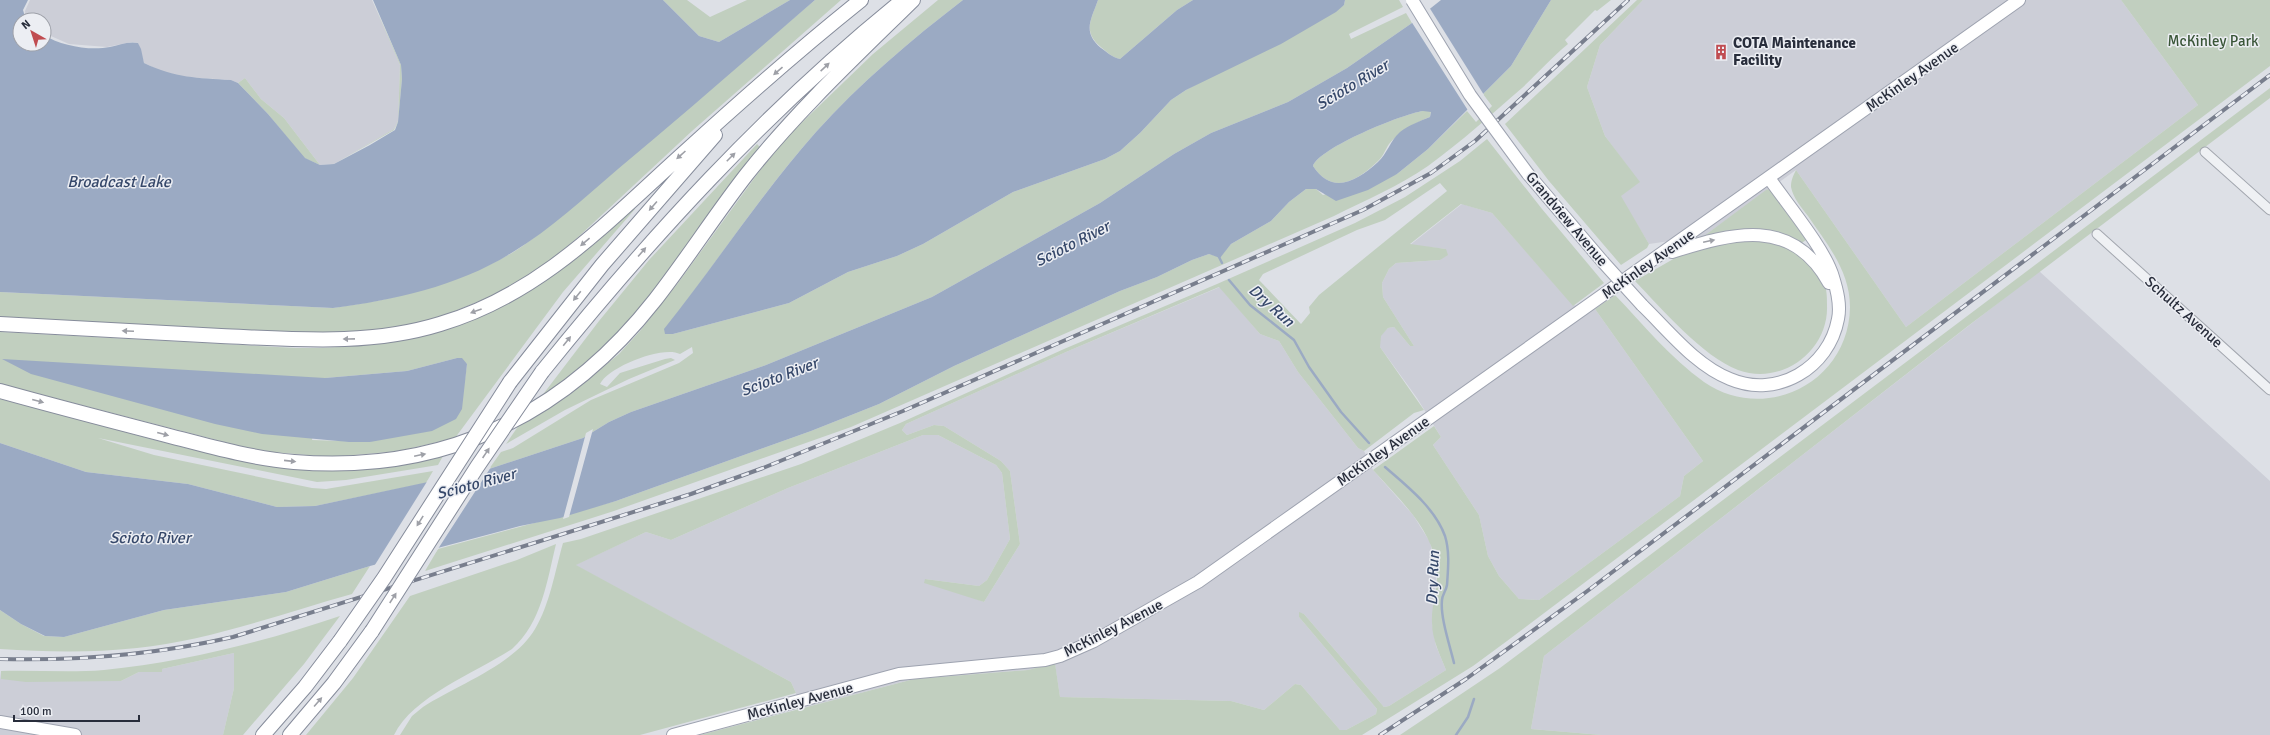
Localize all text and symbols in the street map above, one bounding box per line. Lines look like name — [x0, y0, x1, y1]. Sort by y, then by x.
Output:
north arrow — [12, 12, 52, 52]
text: N — [19, 17, 33, 32]
park label: McKinley Park — [2167, 32, 2259, 50]
place label: COTA Maintenance Facility — [1733, 34, 1856, 69]
street label: McKinley Avenue — [1862, 38, 1962, 116]
building icon: COTA Maintenance Facility — [1712, 43, 1730, 61]
water label: Scioto River — [1313, 54, 1394, 114]
one-way arrow — [820, 62, 830, 72]
one-way arrow — [773, 66, 783, 75]
one-way arrow — [676, 150, 686, 160]
one-way arrow — [726, 152, 736, 162]
street label: Grandview Avenue — [1522, 168, 1612, 270]
water label: Broadcast Lake — [67, 172, 172, 192]
one-way arrow — [649, 201, 658, 211]
water label: Scioto River — [1032, 216, 1115, 271]
street label: McKinley Avenue — [1598, 225, 1698, 303]
one-way arrow — [1703, 237, 1715, 243]
one-way arrow — [580, 238, 590, 247]
one-way arrow — [638, 247, 647, 257]
street label: Schultz Avenue — [2141, 272, 2227, 352]
water label: Dry Run — [1244, 280, 1299, 332]
one-way arrow — [573, 290, 581, 301]
one-way arrow — [469, 309, 481, 315]
one-way arrow — [122, 328, 134, 335]
one-way arrow — [342, 336, 355, 342]
one-way arrow — [563, 336, 571, 347]
water label: Scioto River — [738, 352, 823, 401]
one-way arrow — [31, 399, 44, 405]
street label: McKinley Avenue — [1333, 412, 1433, 490]
one-way arrow — [157, 432, 170, 438]
one-way arrow — [483, 448, 490, 459]
one-way arrow — [413, 451, 426, 457]
one-way arrow — [284, 458, 296, 464]
water label: Scioto River — [434, 463, 520, 504]
one-way arrow — [416, 516, 424, 526]
water label: Scioto River — [109, 528, 193, 548]
water label: Dry Run — [1422, 549, 1444, 606]
one-way arrow — [390, 592, 397, 604]
street label: McKinley Avenue — [1060, 595, 1166, 661]
street label: McKinley Avenue — [745, 678, 855, 724]
scale bar — [14, 697, 139, 723]
one-way arrow — [313, 697, 322, 708]
text: 100 m — [20, 704, 52, 719]

